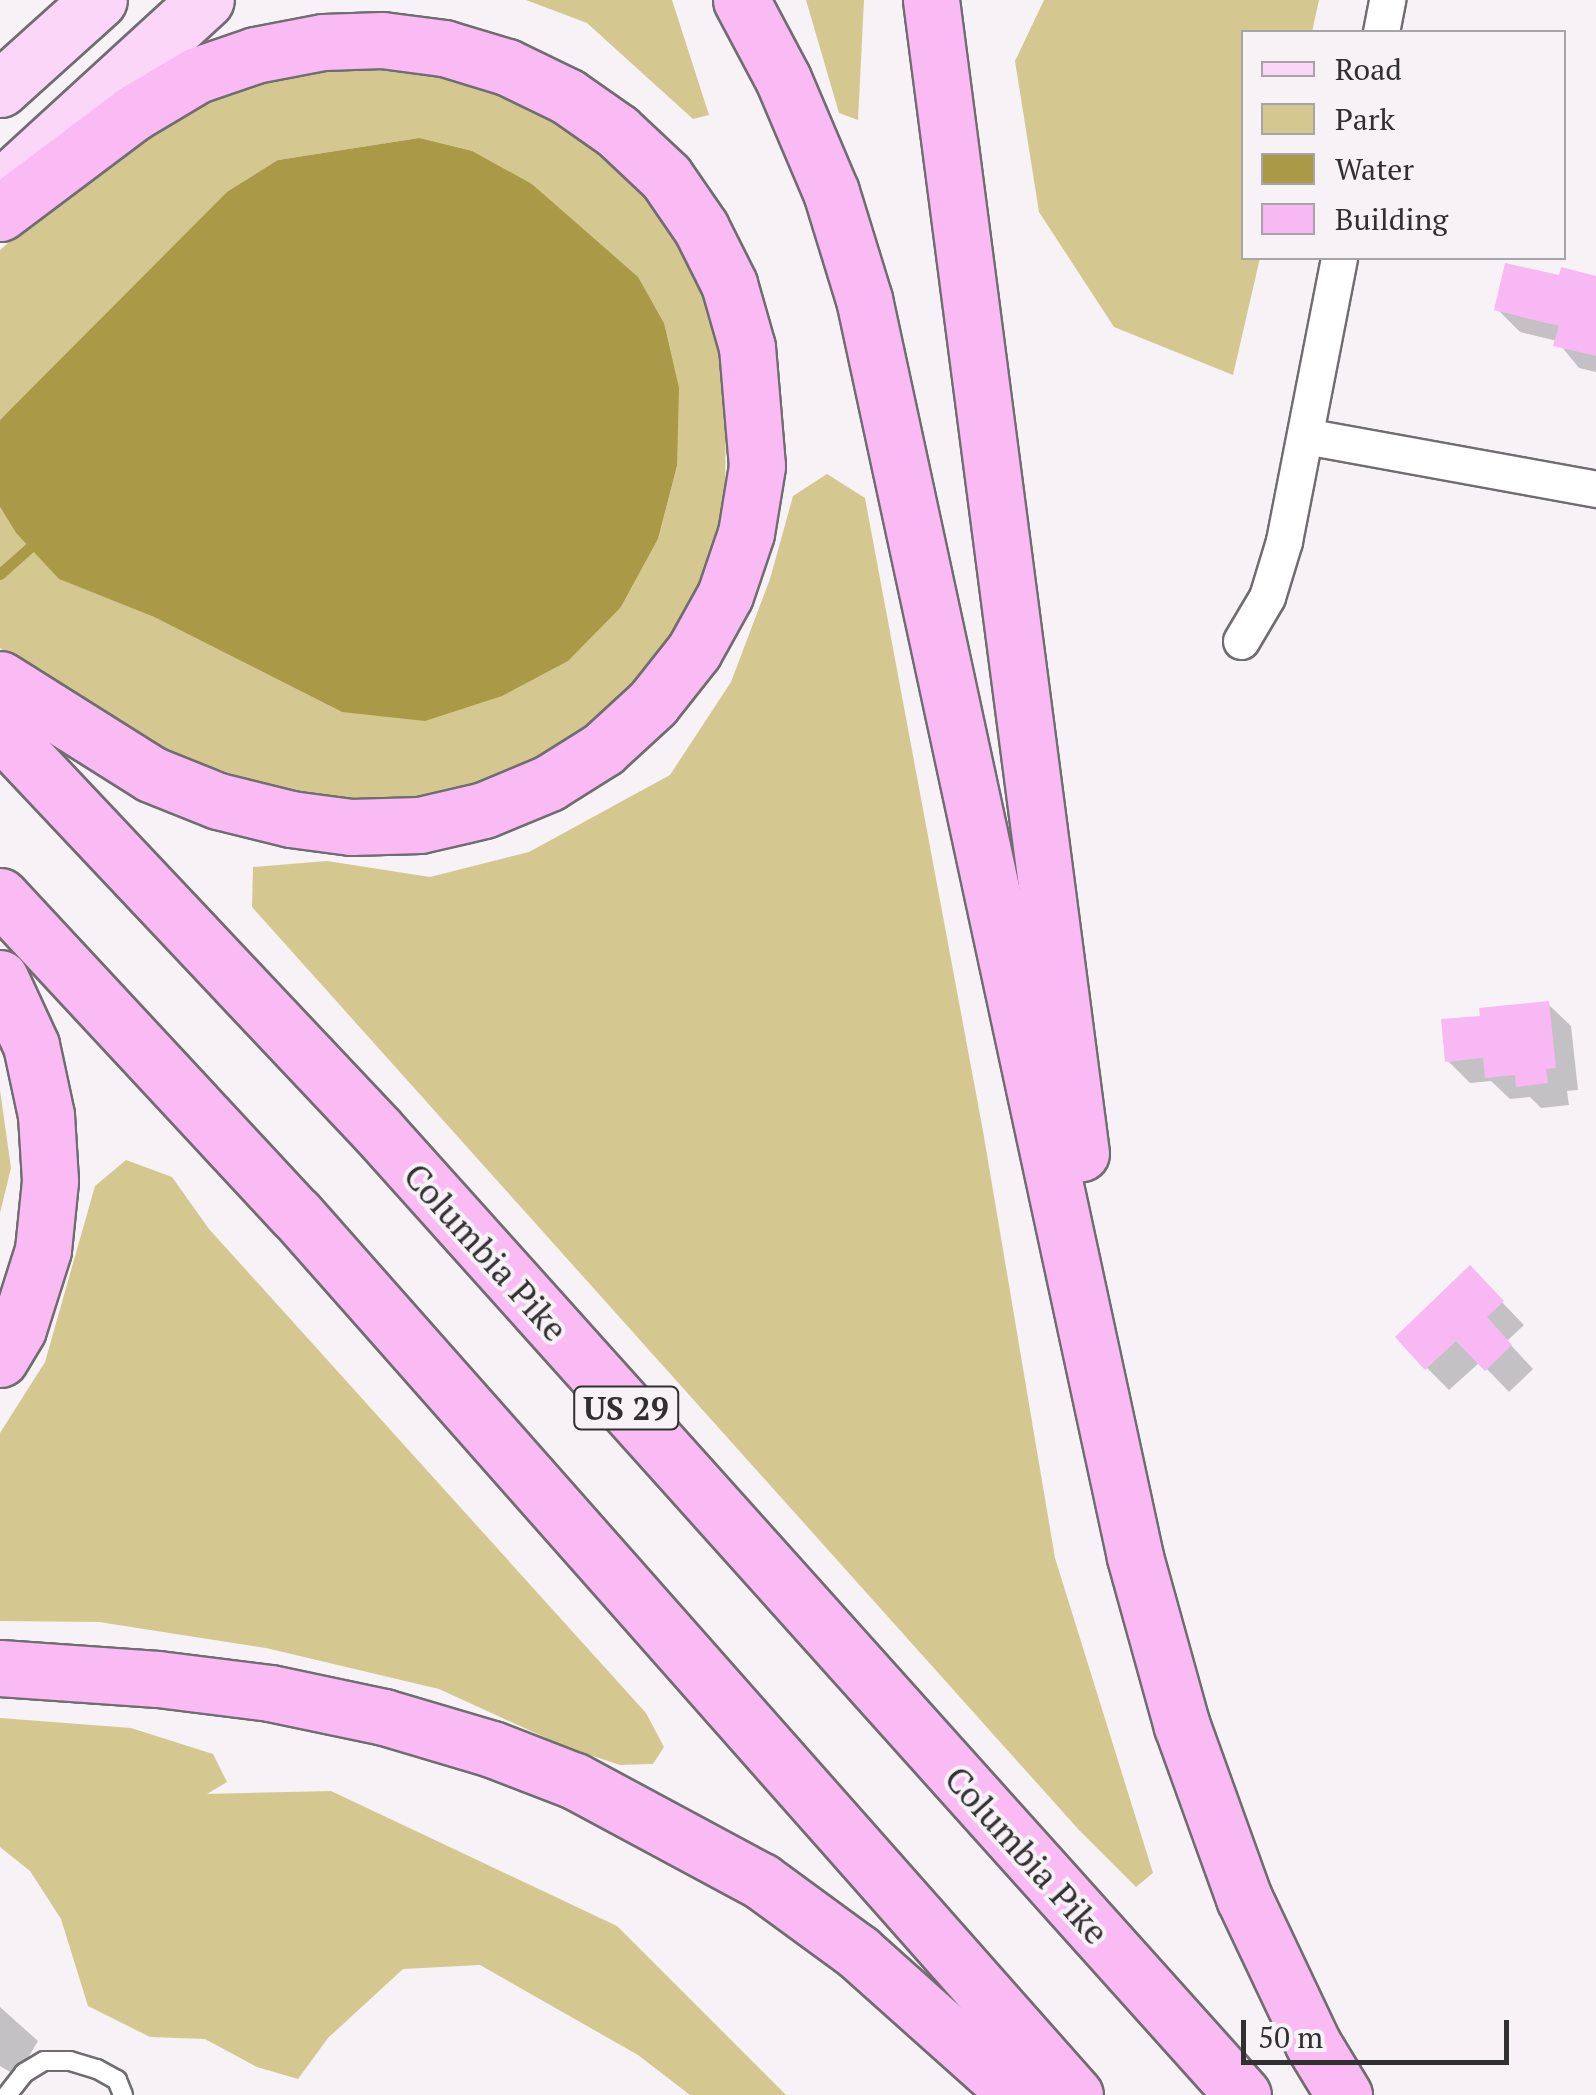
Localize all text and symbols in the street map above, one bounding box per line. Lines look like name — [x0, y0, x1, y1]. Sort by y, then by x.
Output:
legend — [1241, 30, 1566, 260]
text: Road — [1335, 49, 1402, 89]
text: Park — [1335, 99, 1395, 139]
text: Water — [1335, 149, 1414, 189]
text: Building — [1335, 199, 1448, 239]
street label: Columbia Pike — [395, 1155, 577, 1349]
road number: US 29 — [571, 1381, 681, 1435]
street label: Columbia Pike — [936, 1758, 1118, 1952]
scale bar — [1246, 2000, 1514, 2062]
text: 50 m — [1258, 2017, 1323, 2057]

